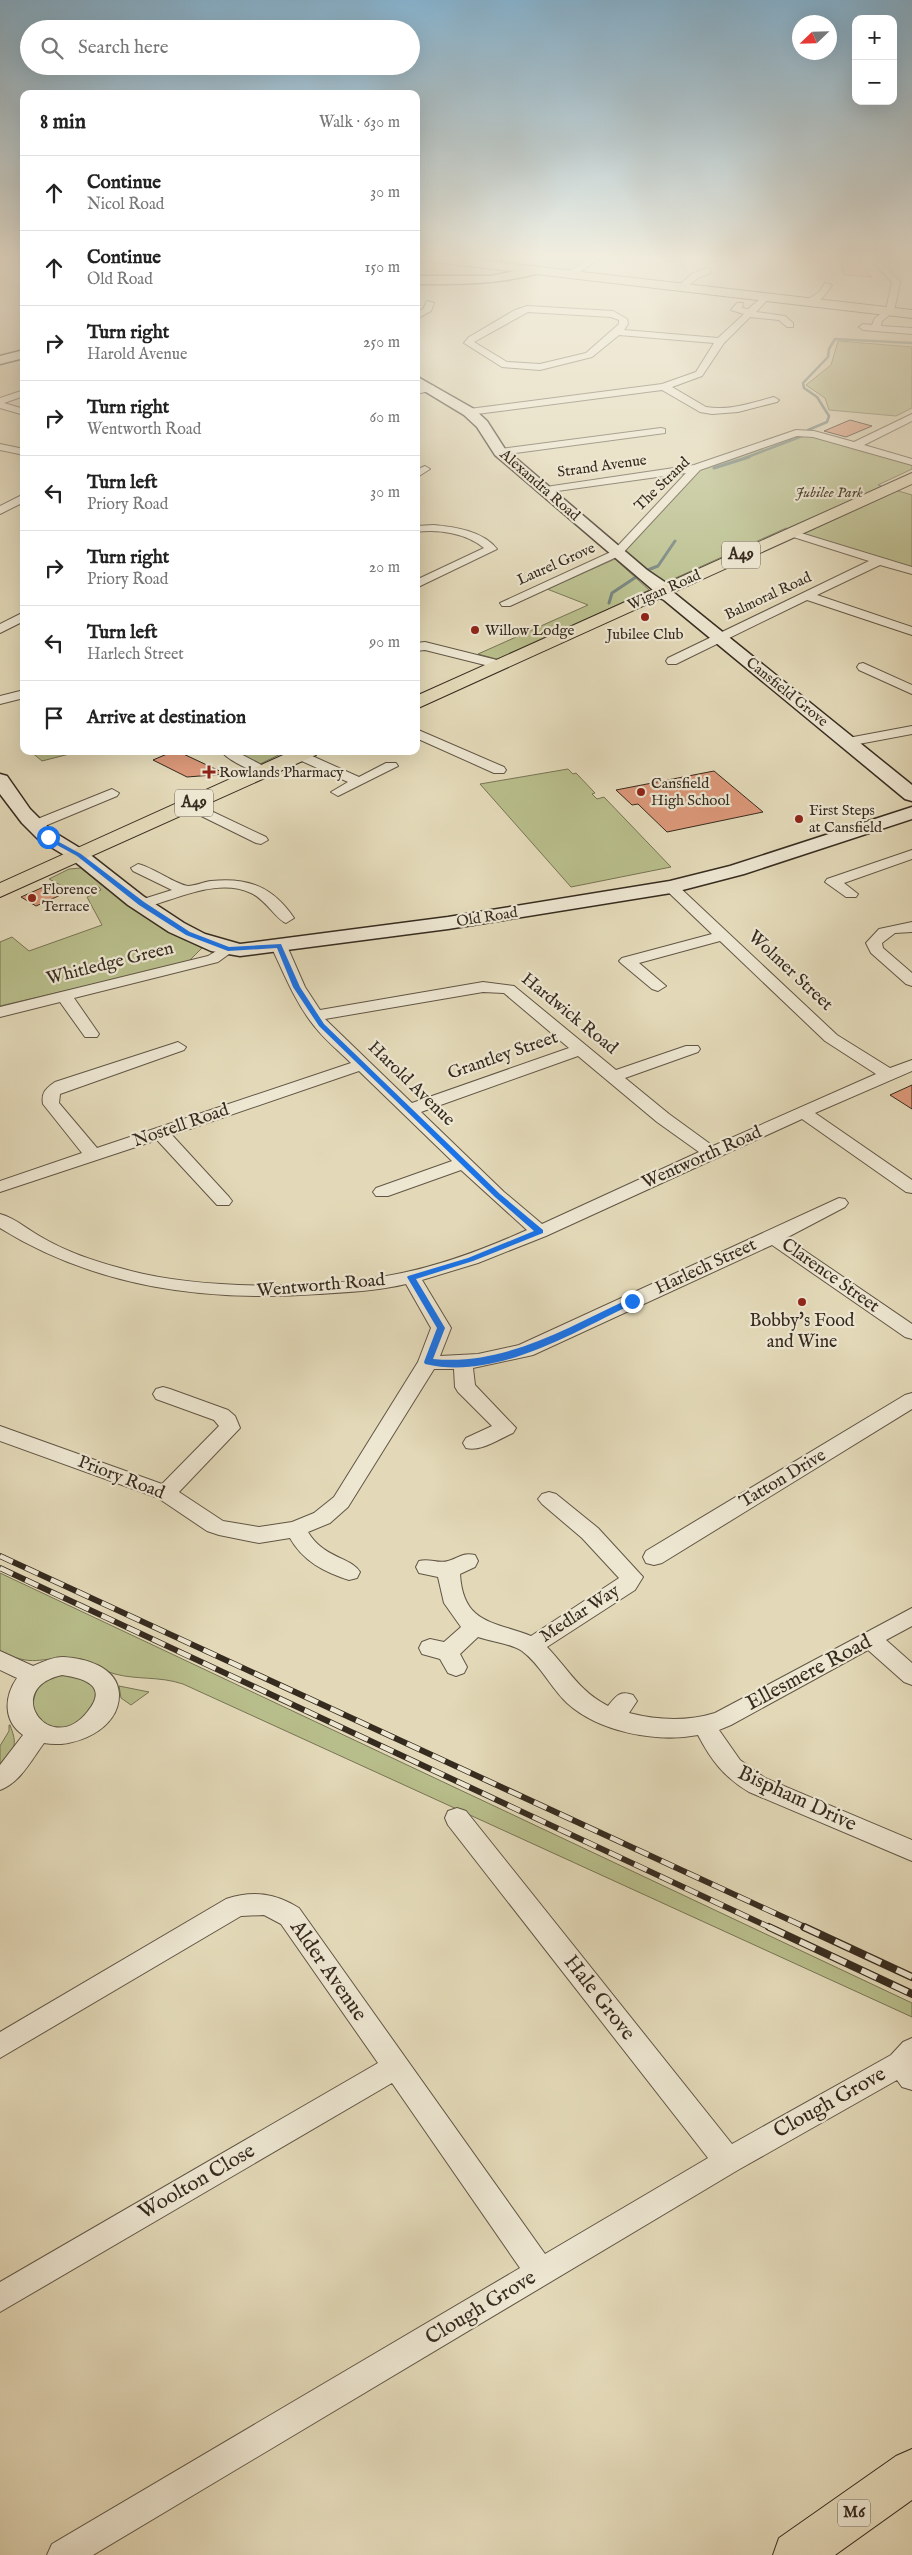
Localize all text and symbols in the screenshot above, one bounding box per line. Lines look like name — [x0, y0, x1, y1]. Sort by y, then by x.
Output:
north arrow — [792, 15, 837, 60]
map controls — [852, 15, 897, 105]
button: + — [852, 15, 897, 60]
search box — [20, 20, 420, 75]
icon: search — [38, 34, 66, 62]
text: Search here — [78, 36, 169, 60]
button: − — [852, 60, 897, 105]
text: 8 min — [40, 109, 86, 136]
text: Walk · 630 m — [319, 113, 400, 133]
text: Continue — [87, 171, 161, 195]
icon: ahead — [40, 179, 68, 207]
text: 30 m — [370, 183, 400, 203]
text: Nicol Road — [87, 195, 164, 215]
text: Continue — [87, 246, 161, 270]
icon: ahead — [40, 254, 68, 282]
text: 150 m — [365, 258, 400, 278]
text: Old Road — [87, 270, 153, 290]
text: Turn right — [87, 321, 169, 345]
icon: right — [40, 329, 68, 357]
text: 250 m — [363, 333, 400, 353]
text: Harold Avenue — [87, 345, 187, 365]
text: Turn right — [87, 396, 169, 420]
icon: right — [40, 404, 68, 432]
text: 60 m — [370, 408, 400, 428]
text: Wentworth Road — [87, 420, 201, 440]
street label: Alexandra Road — [495, 444, 585, 526]
street label: Strand Avenue — [556, 450, 648, 482]
street label: The Strand — [630, 452, 694, 515]
text: Turn left — [87, 471, 158, 495]
icon: left — [40, 479, 68, 507]
text: 30 m — [370, 483, 400, 503]
park label: Jubilee Park — [795, 483, 863, 502]
text: Priory Road — [87, 495, 168, 515]
street label: Laurel Grove — [514, 538, 598, 590]
road number: A49 — [722, 542, 760, 568]
text: Turn right — [87, 546, 169, 570]
icon: right — [40, 554, 68, 582]
text: 20 m — [369, 558, 400, 578]
street label: Wigan Road — [624, 565, 704, 615]
street label: Balmoral Road — [722, 567, 815, 624]
text: Priory Road — [87, 570, 168, 590]
marker: Jubilee Club — [639, 611, 651, 623]
text: Turn left — [87, 621, 158, 645]
place label: Willow Lodge — [485, 621, 575, 640]
marker: Willow Lodge — [469, 624, 481, 636]
place label: Jubilee Club — [604, 625, 684, 644]
icon: left — [40, 629, 68, 657]
text: 90 m — [369, 633, 400, 653]
text: Harlech Street — [87, 645, 184, 665]
street label: Cansfield Grove — [742, 653, 832, 731]
icon: arrive — [40, 704, 68, 732]
text: Arrive at destination — [87, 706, 246, 730]
place label: Rowlands Pharmacy — [219, 763, 344, 782]
marker: Rowlands Pharmacy — [203, 766, 215, 778]
place label: Cansfield High School — [651, 774, 730, 810]
marker: Cansfield High School — [635, 786, 647, 798]
road number: A49 — [175, 790, 213, 816]
place label: First Steps at Cansfield — [809, 801, 883, 837]
marker: First Steps at Cansfield — [793, 813, 805, 825]
route start — [37, 826, 60, 849]
place label: Florence Terrace — [42, 880, 97, 916]
marker: Florence Terrace — [26, 892, 38, 904]
street label: Old Road — [455, 903, 520, 931]
street label: Wolmer Street — [743, 926, 837, 1016]
street label: Whitledge Green — [44, 937, 176, 991]
street label: Hardwick Road — [516, 968, 622, 1060]
street label: Grantley Street — [445, 1026, 561, 1086]
street label: Harold Avenue — [362, 1037, 460, 1131]
street label: Nostell Road — [130, 1099, 232, 1153]
street label: Wentworth Road — [639, 1121, 766, 1195]
street label: Harlech Street — [652, 1234, 760, 1300]
street label: Clarence Street — [776, 1234, 884, 1318]
street label: Wentworth Road — [256, 1269, 386, 1303]
route end — [621, 1290, 644, 1313]
marker: Bobby's Food and Wine — [796, 1296, 808, 1308]
place label: Bobby's Food and Wine — [750, 1310, 855, 1354]
street label: Tatton Drive — [736, 1444, 830, 1514]
street label: Priory Road — [74, 1451, 168, 1505]
street label: Medlar Way — [536, 1580, 624, 1648]
street label: Ellesmere Road — [742, 1628, 877, 1717]
street label: Bispham Drive — [733, 1760, 861, 1838]
street label: Alder Avenue — [283, 1914, 373, 2027]
street label: Hale Grove — [557, 1950, 641, 2047]
street label: Clough Grove — [769, 2061, 891, 2145]
street label: Woolton Close — [134, 2138, 261, 2226]
street label: Clough Grove — [421, 2264, 542, 2352]
road number: M6 — [838, 2500, 870, 2526]

